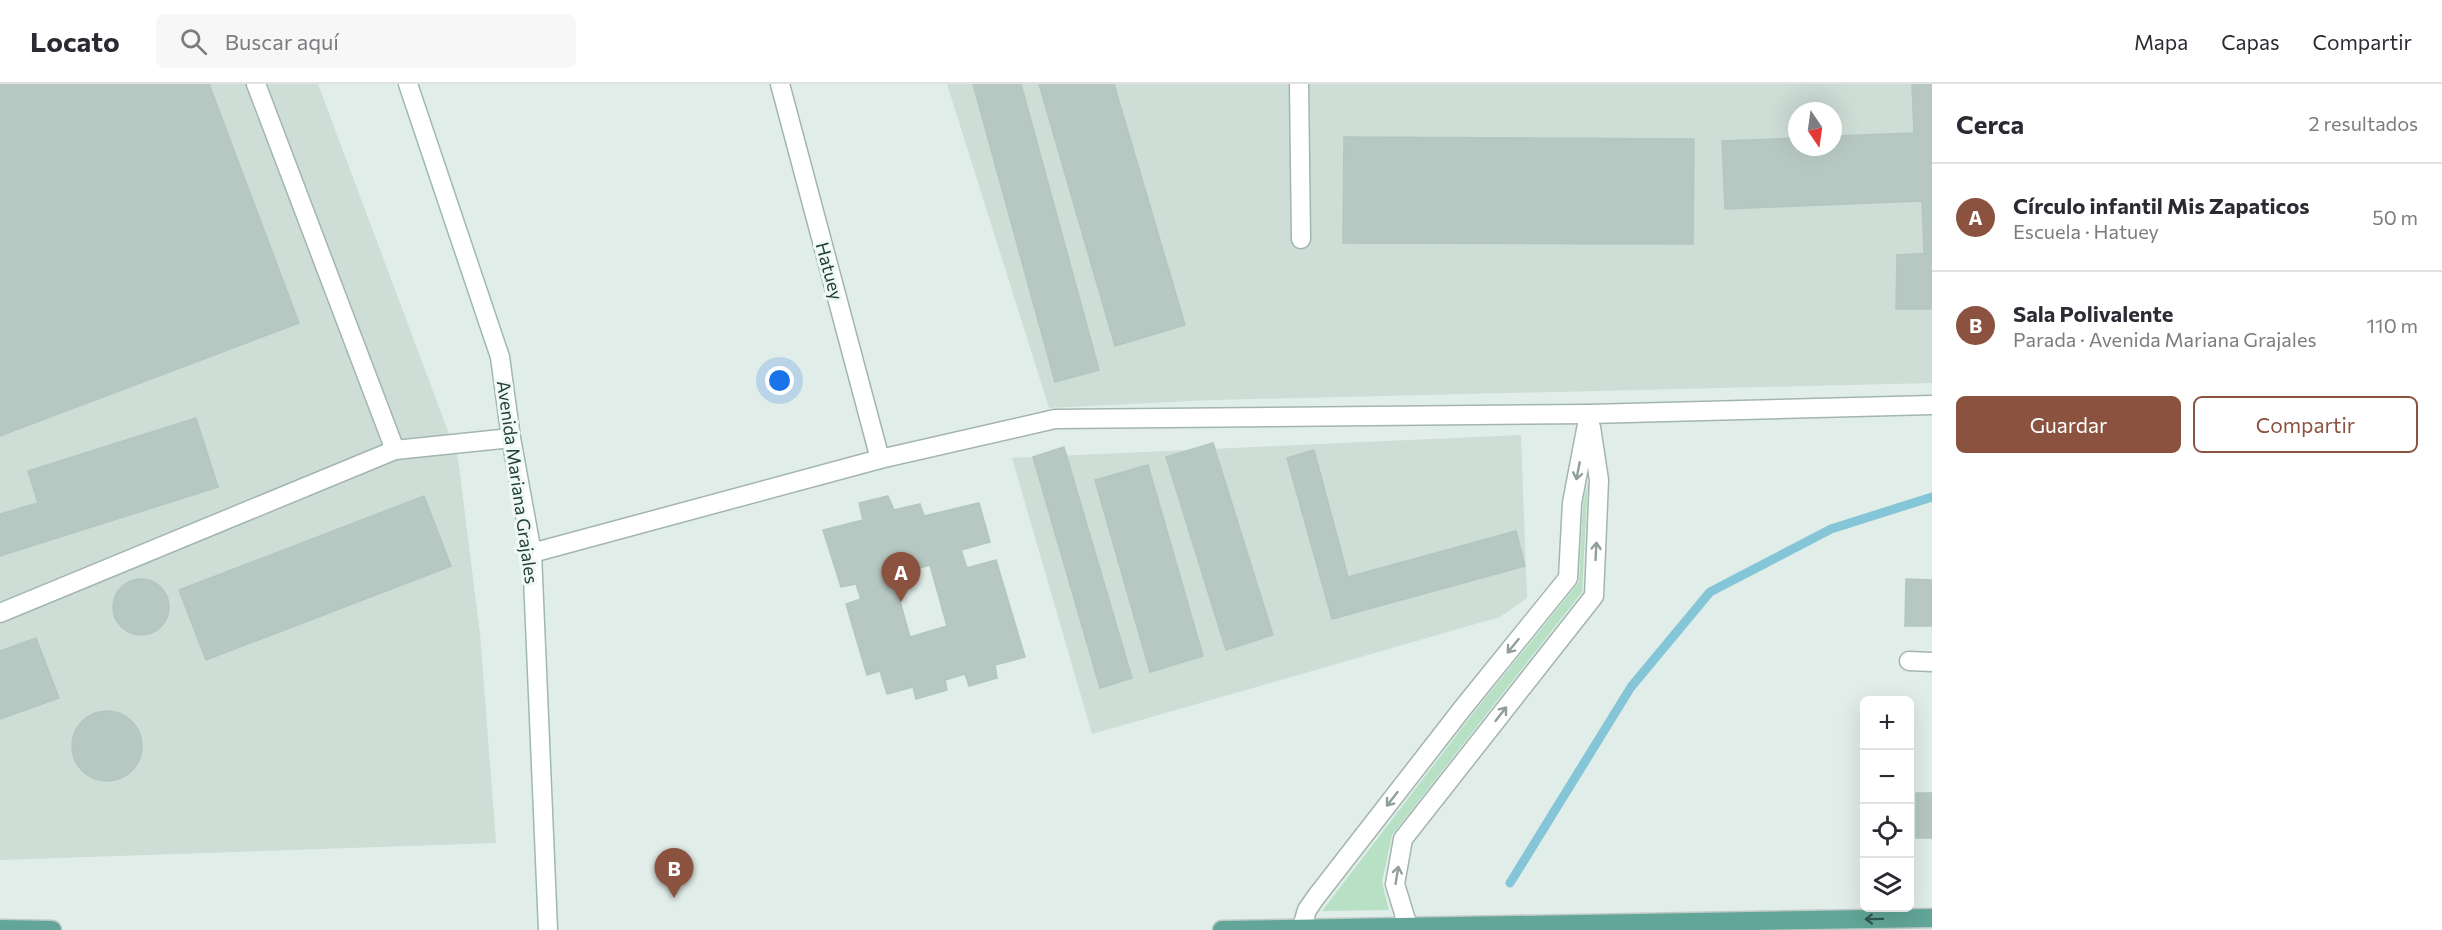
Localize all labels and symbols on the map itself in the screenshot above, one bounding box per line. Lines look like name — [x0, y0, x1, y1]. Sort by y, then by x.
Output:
north arrow — [1788, 102, 1842, 156]
street label: Hatuey — [812, 240, 848, 302]
your location — [765, 366, 794, 395]
street label: Avenida Mariana Grajales — [493, 379, 543, 585]
one-way arrow — [1572, 461, 1583, 480]
one-way arrow — [1590, 541, 1601, 561]
pin: A — [882, 552, 920, 602]
one-way arrow — [1506, 638, 1520, 653]
one-way arrow — [1494, 706, 1507, 722]
one-way arrow — [1386, 791, 1399, 807]
pin: B — [654, 848, 694, 898]
one-way arrow — [1392, 865, 1403, 885]
one-way arrow — [1864, 913, 1884, 925]

